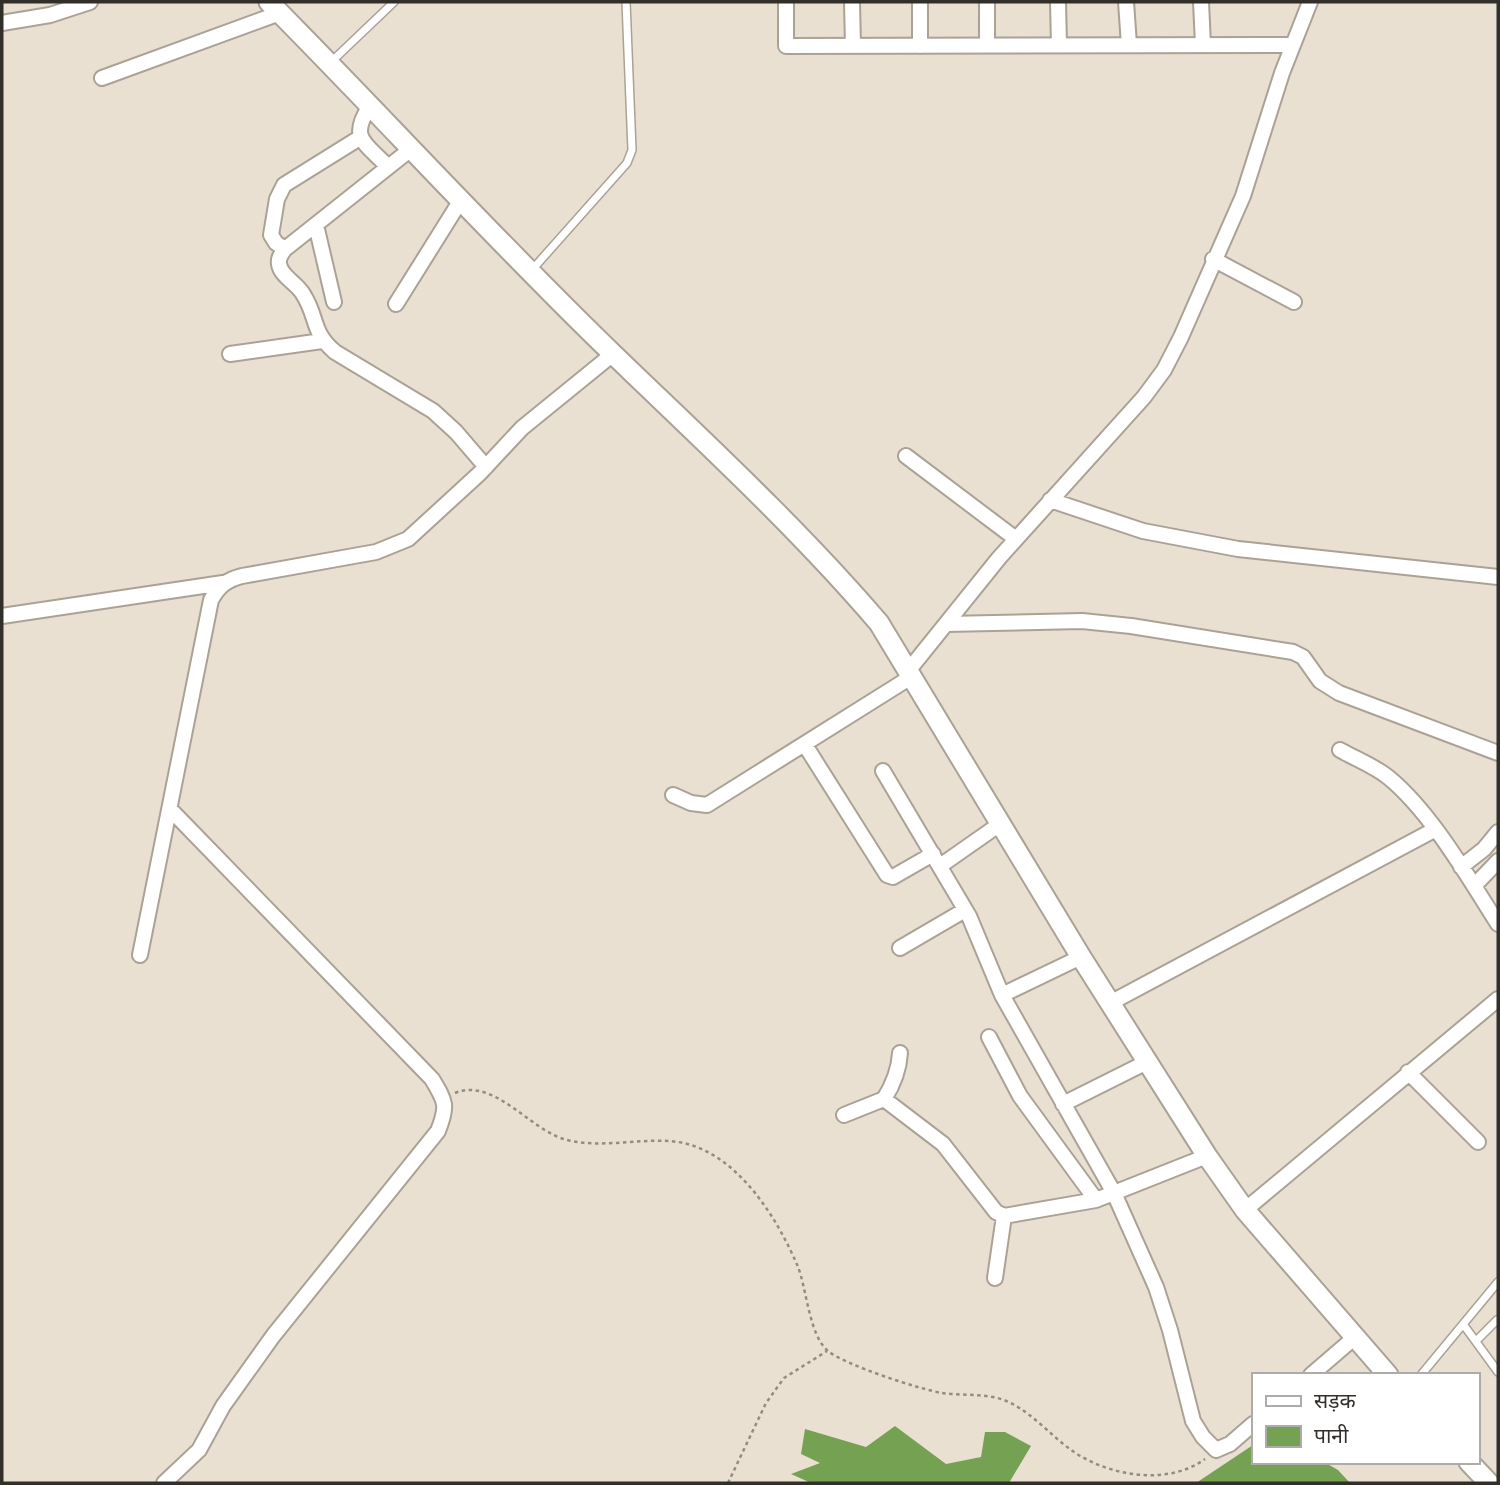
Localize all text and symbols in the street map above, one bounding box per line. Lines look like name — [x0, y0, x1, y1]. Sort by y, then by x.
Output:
legend — [1252, 1373, 1479, 1464]
text: सड़क — [1314, 1389, 1356, 1413]
text: पानी — [1314, 1424, 1349, 1448]

